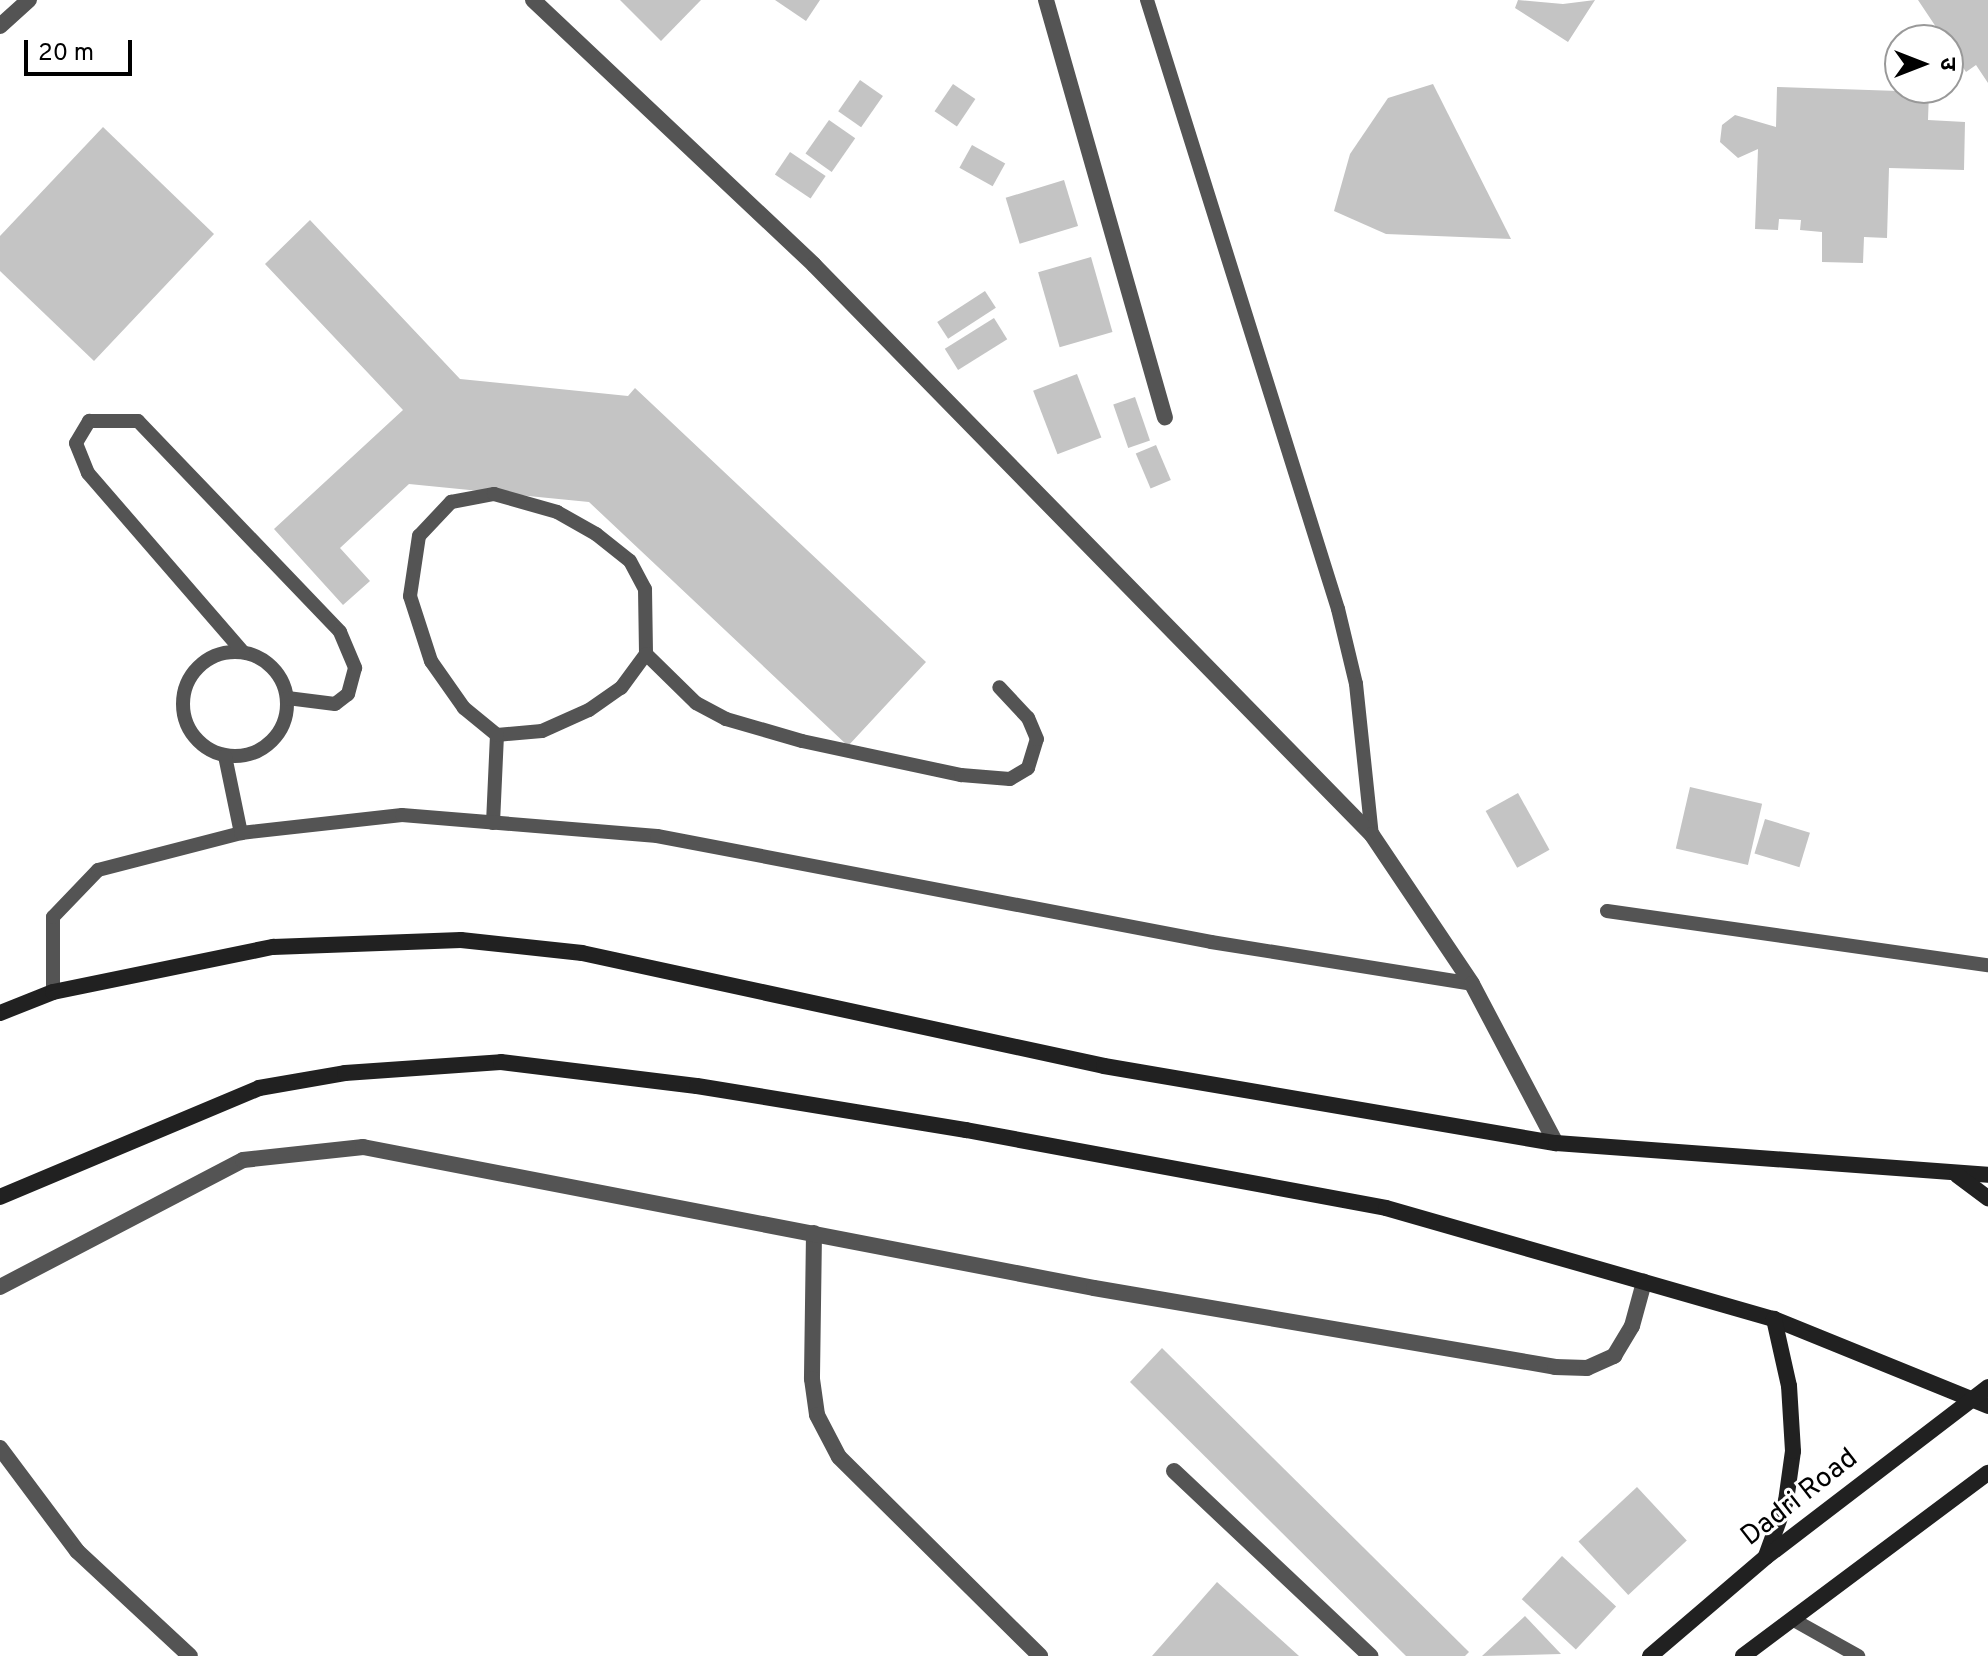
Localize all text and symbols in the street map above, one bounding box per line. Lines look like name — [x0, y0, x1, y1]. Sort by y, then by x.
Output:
scale bar — [28, 24, 136, 74]
north arrow — [1884, 24, 1964, 104]
text: 20 m — [38, 39, 94, 69]
text: उ — [1933, 58, 1960, 70]
street label: Dadri Road — [1735, 1442, 1865, 1554]

